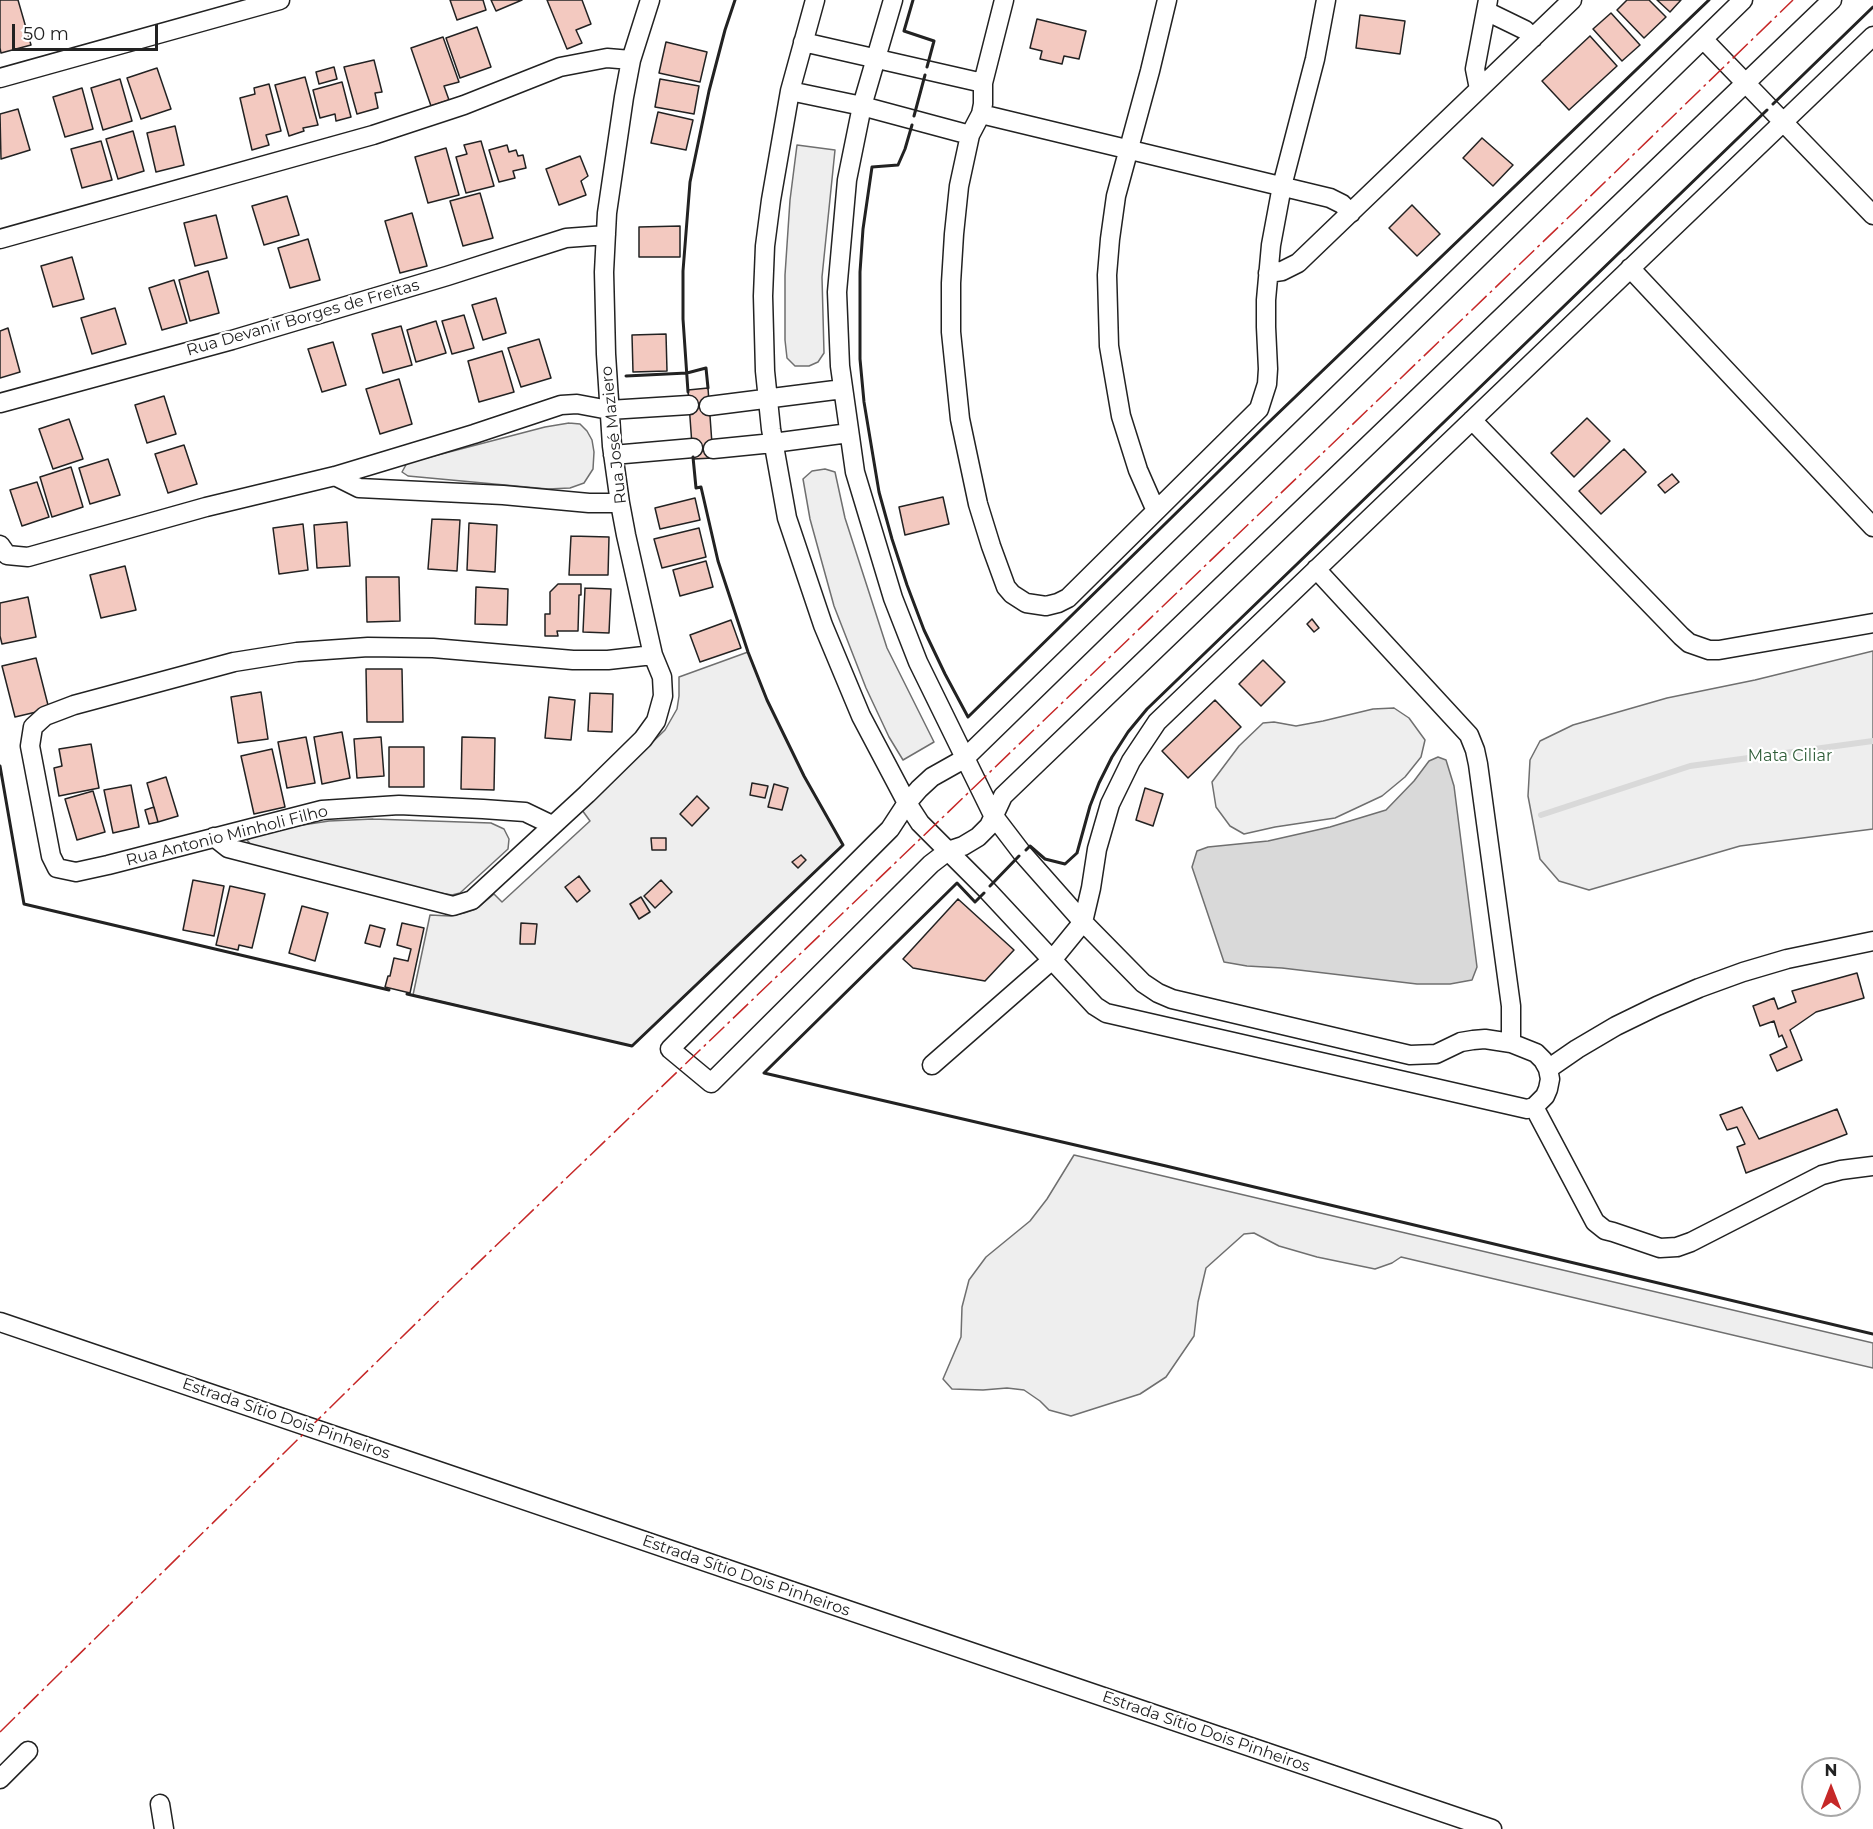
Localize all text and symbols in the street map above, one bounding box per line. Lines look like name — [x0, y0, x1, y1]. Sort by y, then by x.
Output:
scale bar — [15, 12, 160, 50]
text: 50 m — [23, 23, 69, 45]
street label: Rua Devanir Borges de Freitas — [184, 276, 422, 360]
street label: Rua José Maziero — [597, 365, 631, 505]
park label: Mata Ciliar — [1748, 746, 1832, 766]
street label: Rua Antonio Minholi Filho — [124, 802, 330, 870]
street label: Estrada Sítio Dois Pinheiros — [180, 1374, 392, 1464]
street label: Estrada Sítio Dois Pinheiros — [640, 1531, 852, 1621]
street label: Estrada Sítio Dois Pinheiros — [1100, 1687, 1312, 1777]
north arrow — [1801, 1757, 1861, 1817]
text: N — [1825, 1761, 1837, 1780]

